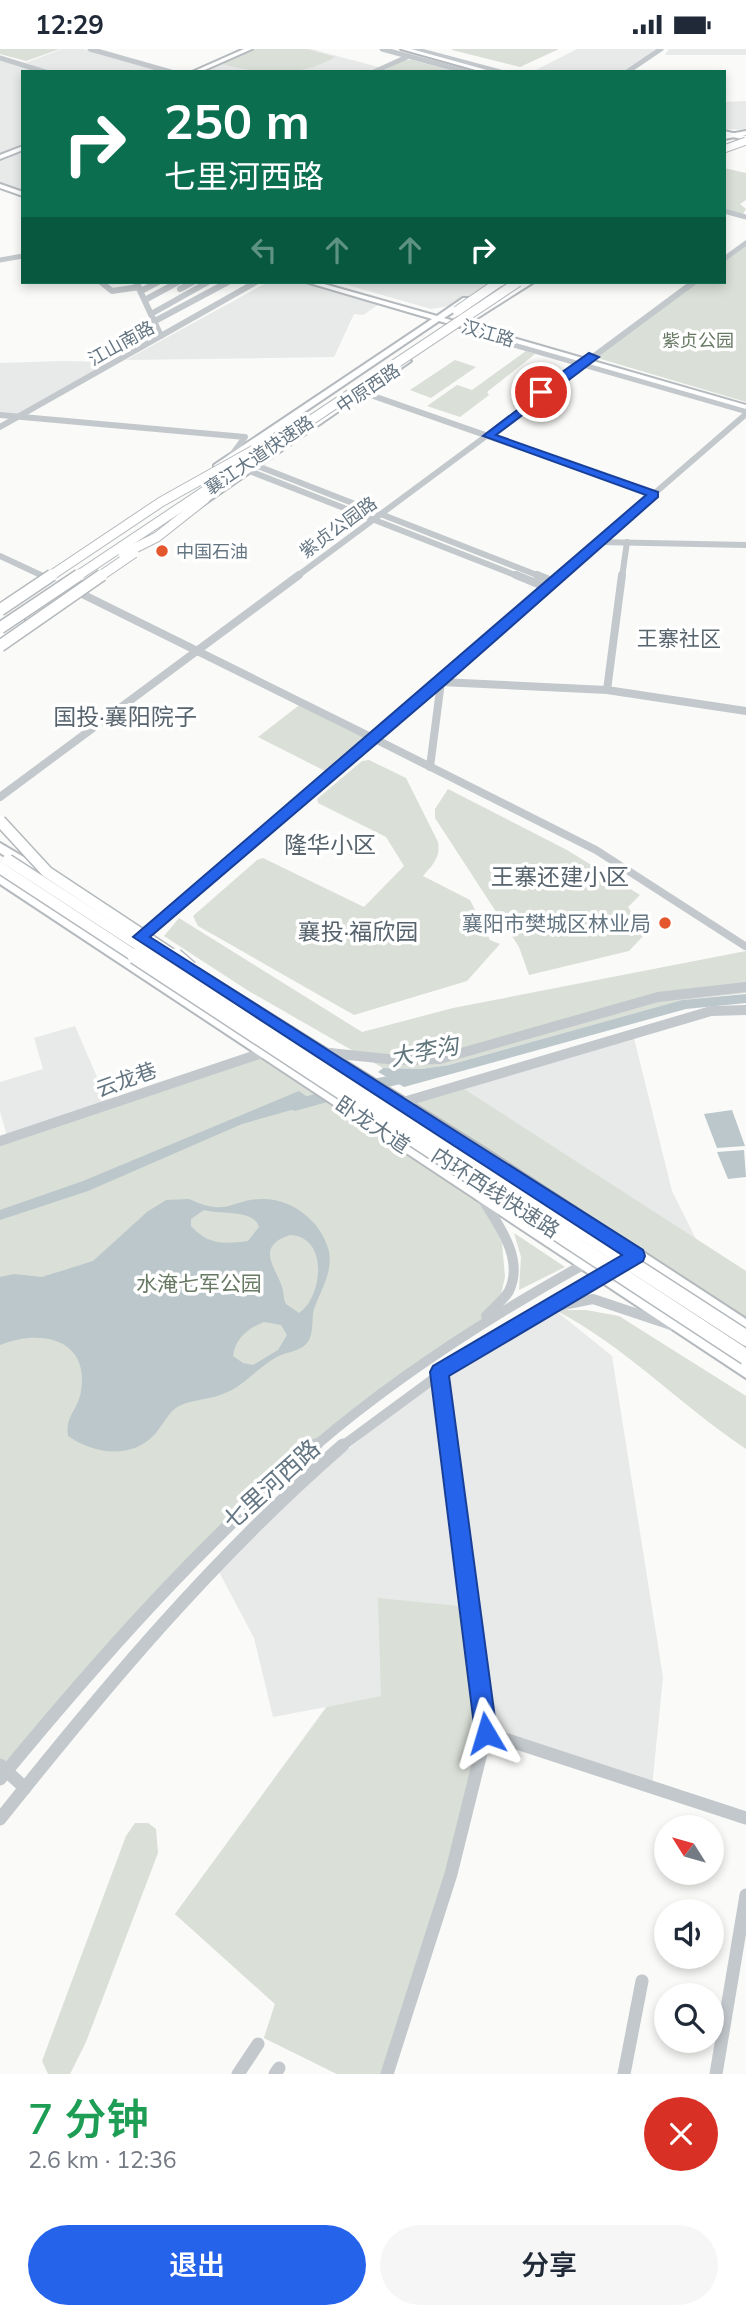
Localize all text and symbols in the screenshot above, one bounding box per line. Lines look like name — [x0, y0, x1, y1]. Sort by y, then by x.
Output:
text: 12:29 — [35, 8, 104, 41]
text: 250 m — [164, 90, 310, 151]
icon: right — [49, 98, 140, 189]
text: 七里河西路 — [164, 156, 324, 196]
icon: left — [245, 231, 283, 269]
icon: ahead — [318, 231, 356, 269]
icon: ahead — [391, 231, 429, 269]
icon: right — [464, 231, 502, 269]
street label: 江山南路 — [84, 315, 158, 371]
street label: 汉江路 — [459, 315, 517, 351]
park label: 紫贞公园 — [662, 329, 734, 352]
street label: 中原西路 — [332, 358, 404, 418]
pin — [511, 362, 571, 422]
icon: arrive — [522, 373, 560, 411]
street label: 襄江大道快速路 — [200, 410, 318, 500]
street label: 紫贞公园路 — [295, 491, 381, 563]
place label: 中国石油 — [176, 540, 248, 563]
marker: 中国石油 — [154, 543, 170, 559]
district label: 王寨社区 — [637, 625, 721, 651]
district label: 国投·襄阳院子 — [53, 702, 197, 731]
district label: 隆华小区 — [284, 830, 376, 859]
district label: 王寨还建小区 — [491, 862, 629, 891]
place label: 襄阳市樊城区林业局 — [462, 910, 651, 936]
marker: 襄阳市樊城区林业局 — [657, 915, 673, 931]
district label: 襄投·福欣园 — [298, 917, 418, 946]
water label: 大李沟 — [387, 1030, 464, 1072]
street label: 云龙巷 — [92, 1056, 160, 1102]
street label: 卧龙大道 — [331, 1090, 415, 1158]
street label: 内环西线快速路 — [427, 1141, 565, 1243]
park label: 水淹七军公园 — [136, 1270, 262, 1296]
street label: 七里河西路 — [216, 1433, 326, 1535]
position arrow — [449, 1696, 523, 1770]
north arrow — [654, 1815, 724, 1885]
map controls — [654, 1815, 724, 2053]
button: sound — [654, 1899, 724, 1969]
button: search — [654, 1983, 724, 2053]
text: 7 分钟 — [28, 2092, 148, 2145]
button: close — [644, 2097, 718, 2171]
text: 2.6 km · 12:36 — [28, 2145, 177, 2174]
button: 退出 — [28, 2225, 366, 2305]
button: 分享 — [380, 2225, 718, 2305]

